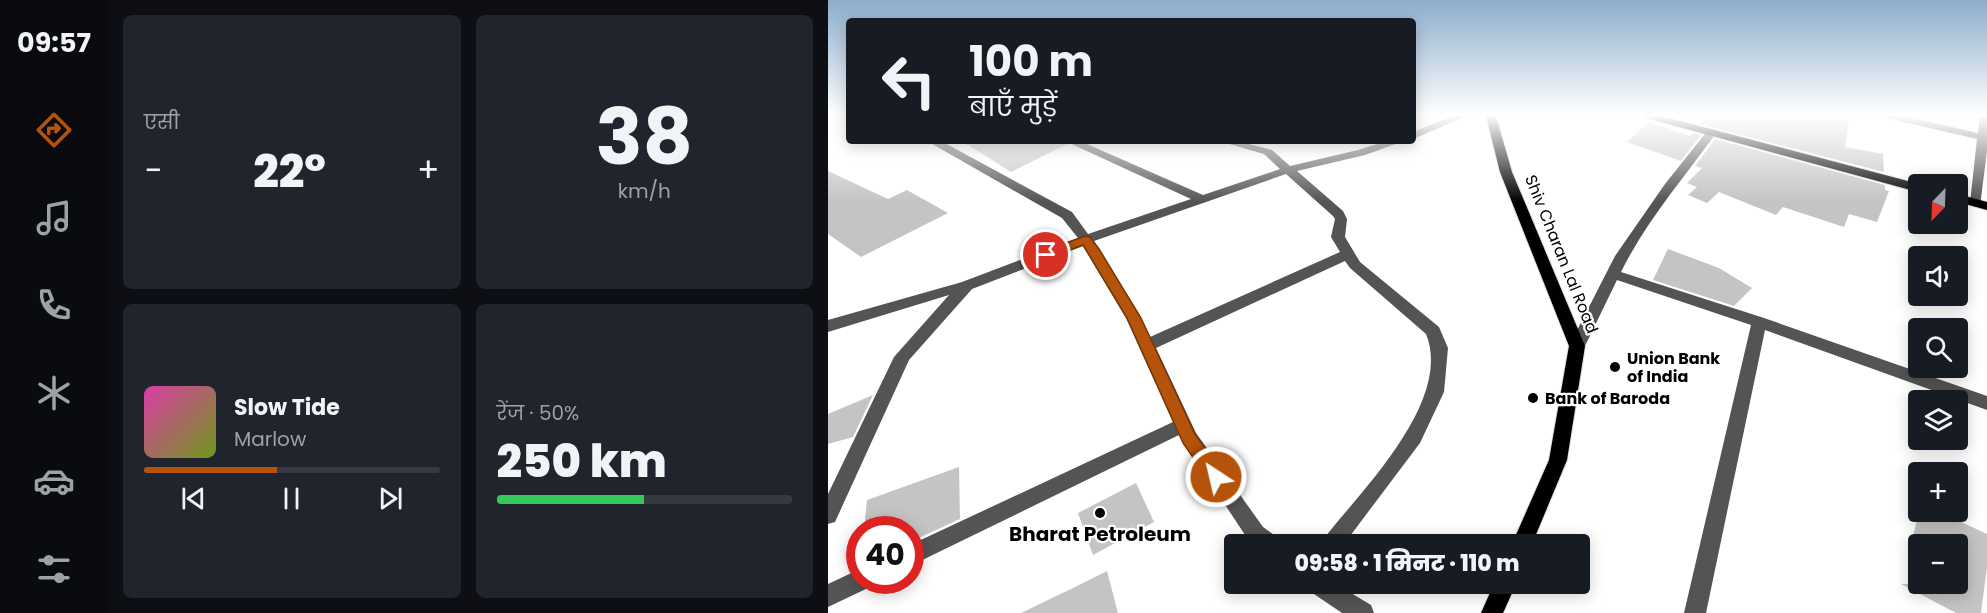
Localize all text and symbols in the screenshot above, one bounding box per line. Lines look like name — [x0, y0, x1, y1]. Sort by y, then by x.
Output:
text: 09:57 — [17, 24, 91, 61]
text: 100 m — [969, 32, 1093, 91]
icon: left — [870, 42, 948, 120]
text: 38 — [595, 82, 693, 191]
text: बाएँ मुड़ें — [969, 88, 1057, 125]
text: एसी — [144, 108, 179, 136]
icon: directions — [33, 109, 75, 151]
text: 22° — [253, 140, 326, 203]
text: − — [144, 147, 162, 194]
text: + — [417, 147, 439, 194]
street label: Shiv Charan Lal Road — [1519, 172, 1604, 337]
north arrow — [1908, 174, 1968, 234]
map controls — [1908, 174, 1968, 594]
text: km/h — [618, 177, 671, 205]
icon: music — [33, 197, 75, 239]
pin — [1020, 229, 1071, 280]
icon: arrive — [1029, 238, 1062, 271]
button: sound — [1908, 246, 1968, 306]
icon: phone — [33, 284, 75, 326]
button: search — [1908, 318, 1968, 378]
place label: Union Bank of India — [1627, 347, 1720, 388]
marker: Union Bank of India — [1608, 360, 1622, 374]
icon: climate — [33, 372, 75, 414]
place label: Bank of Baroda — [1545, 387, 1670, 410]
button: layers — [1908, 390, 1968, 450]
marker: Bank of Baroda — [1526, 391, 1540, 405]
text: Slow Tide — [234, 392, 340, 423]
text: रेंज · 50% — [497, 399, 579, 427]
text: Marlow — [234, 425, 306, 453]
text: 250 km — [497, 430, 667, 493]
position arrow — [1184, 445, 1248, 509]
icon: car — [33, 460, 75, 502]
button: + — [1908, 462, 1968, 522]
icon: previous — [177, 482, 210, 515]
icon: pause — [275, 482, 308, 515]
icon: next — [374, 482, 407, 515]
marker: Bharat Petroleum — [1093, 506, 1107, 520]
speed limit sign: 40 — [846, 516, 924, 594]
place label: Bharat Petroleum — [1009, 520, 1191, 548]
button: − — [1908, 534, 1968, 594]
icon: filters — [33, 548, 75, 590]
text: 09:58 · 1 मिनट · 110 m — [1295, 548, 1519, 579]

